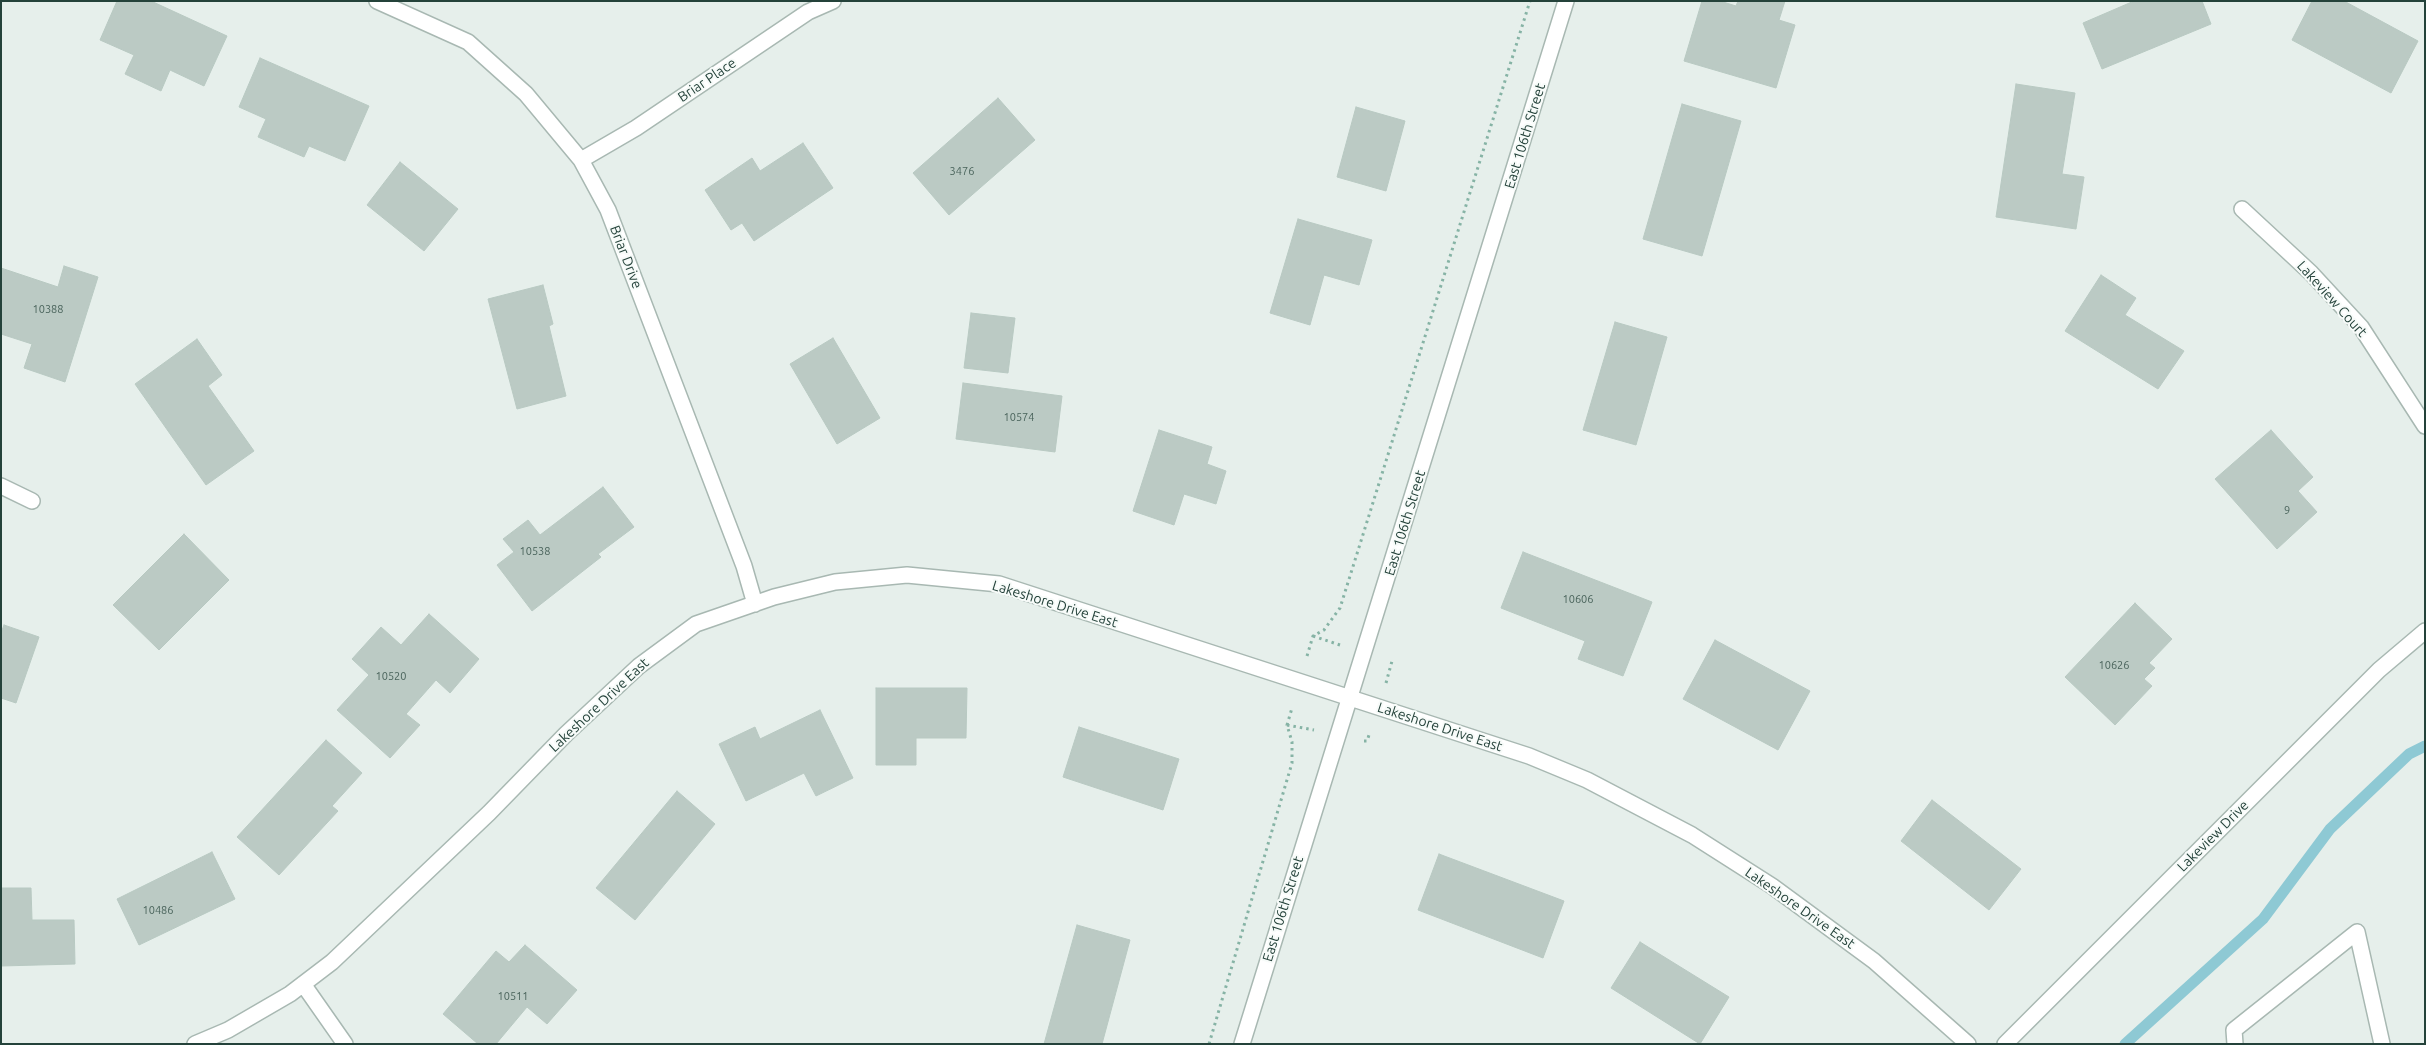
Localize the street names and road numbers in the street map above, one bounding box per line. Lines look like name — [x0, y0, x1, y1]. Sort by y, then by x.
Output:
street label: Briar Place — [675, 54, 739, 106]
street label: East 106th Street — [1501, 81, 1549, 191]
street label: Briar Drive — [606, 223, 646, 291]
street label: Lakeview Court — [2293, 258, 2371, 340]
street label: East 106th Street — [1381, 468, 1429, 578]
street label: Lakeshore Drive East — [990, 577, 1120, 631]
street label: Lakeshore Drive East — [546, 654, 652, 756]
street label: Lakeshore Drive East — [1375, 699, 1505, 755]
street label: Lakeview Drive — [2174, 797, 2252, 875]
street label: East 106th Street — [1259, 854, 1307, 964]
street label: Lakeshore Drive East — [1742, 864, 1858, 952]

